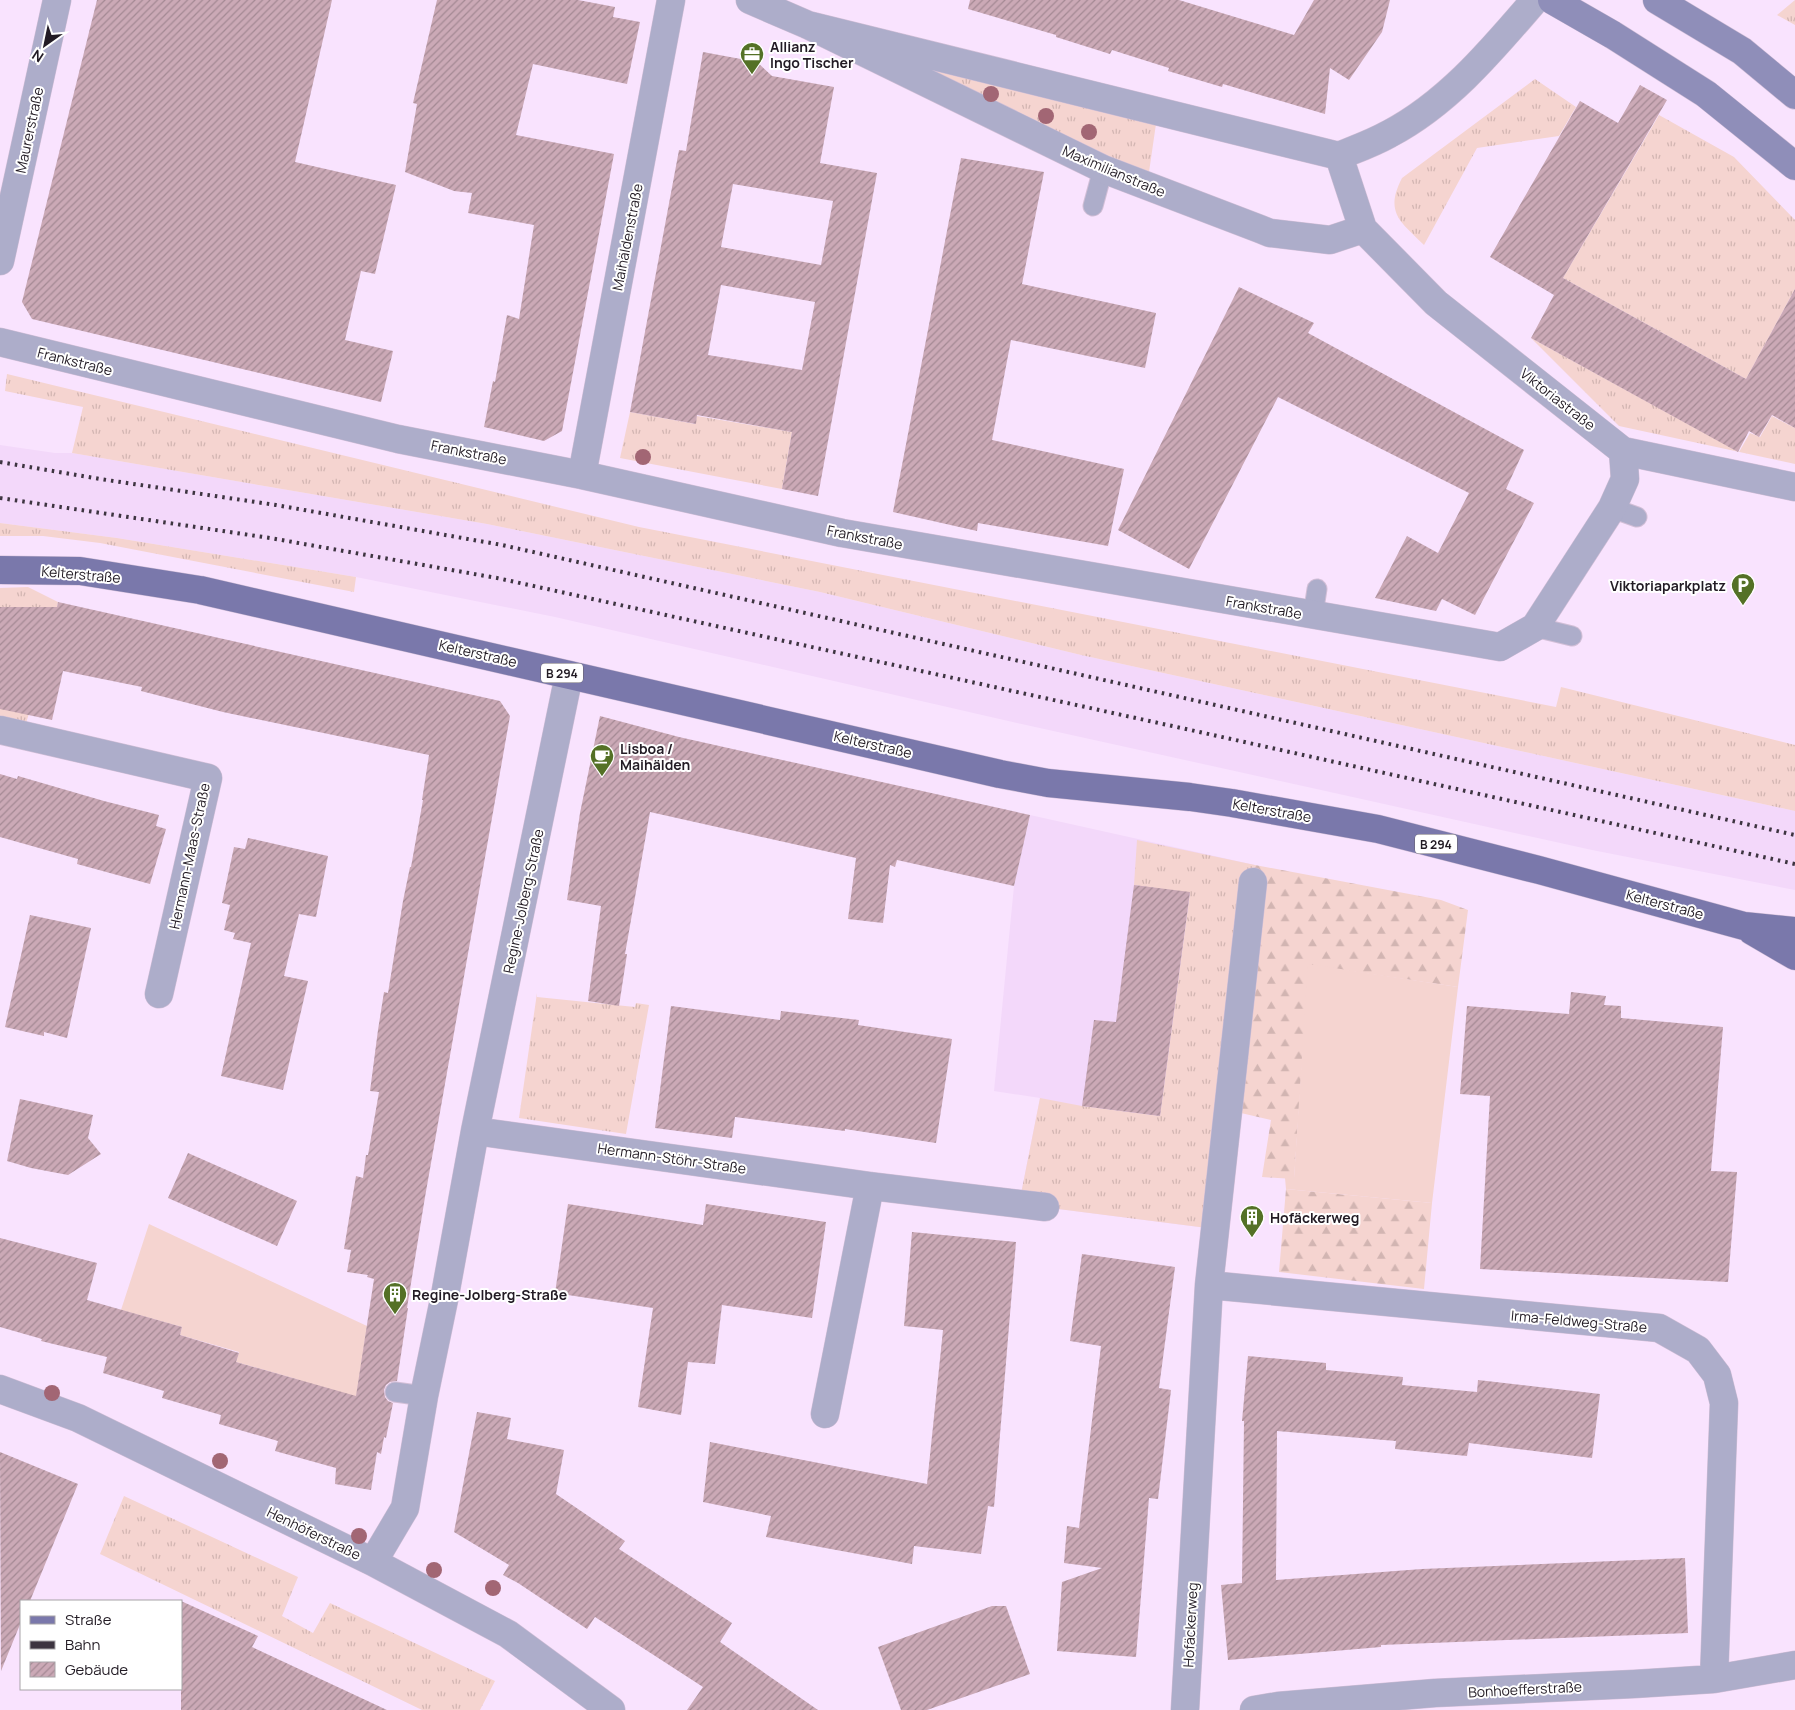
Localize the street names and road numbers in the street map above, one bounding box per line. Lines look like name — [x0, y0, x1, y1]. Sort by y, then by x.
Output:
street label: Maurerstraße — [11, 85, 47, 175]
street label: Maximilianstraße — [1060, 141, 1168, 201]
street label: Maihäldenstraße — [607, 182, 647, 292]
street label: Frankstraße — [35, 342, 115, 380]
street label: Viktoriastraße — [1517, 364, 1599, 434]
street label: Frankstraße — [430, 435, 508, 469]
street label: Frankstraße — [826, 520, 904, 554]
street label: Kelterstraße — [41, 561, 121, 587]
street label: Frankstraße — [1225, 591, 1303, 623]
street label: Kelterstraße — [437, 635, 519, 671]
road number: B 294 — [541, 664, 583, 682]
street label: Kelterstraße — [832, 726, 914, 762]
street label: Hermann-Maas-Straße — [164, 781, 214, 931]
street label: Kelterstraße — [1231, 794, 1313, 826]
street label: Regine-Jolberg-Straße — [498, 827, 548, 975]
road number: B 294 — [1415, 834, 1457, 854]
street label: Kelterstraße — [1624, 885, 1706, 923]
street label: Hermann-Stöhr-Straße — [597, 1138, 747, 1178]
street label: Irma-Feldweg-Straße — [1510, 1306, 1648, 1336]
street label: Henhöferstraße — [264, 1502, 364, 1564]
street label: Hofäckerweg — [1178, 1582, 1202, 1668]
street label: Bonhoefferstraße — [1468, 1677, 1582, 1701]

